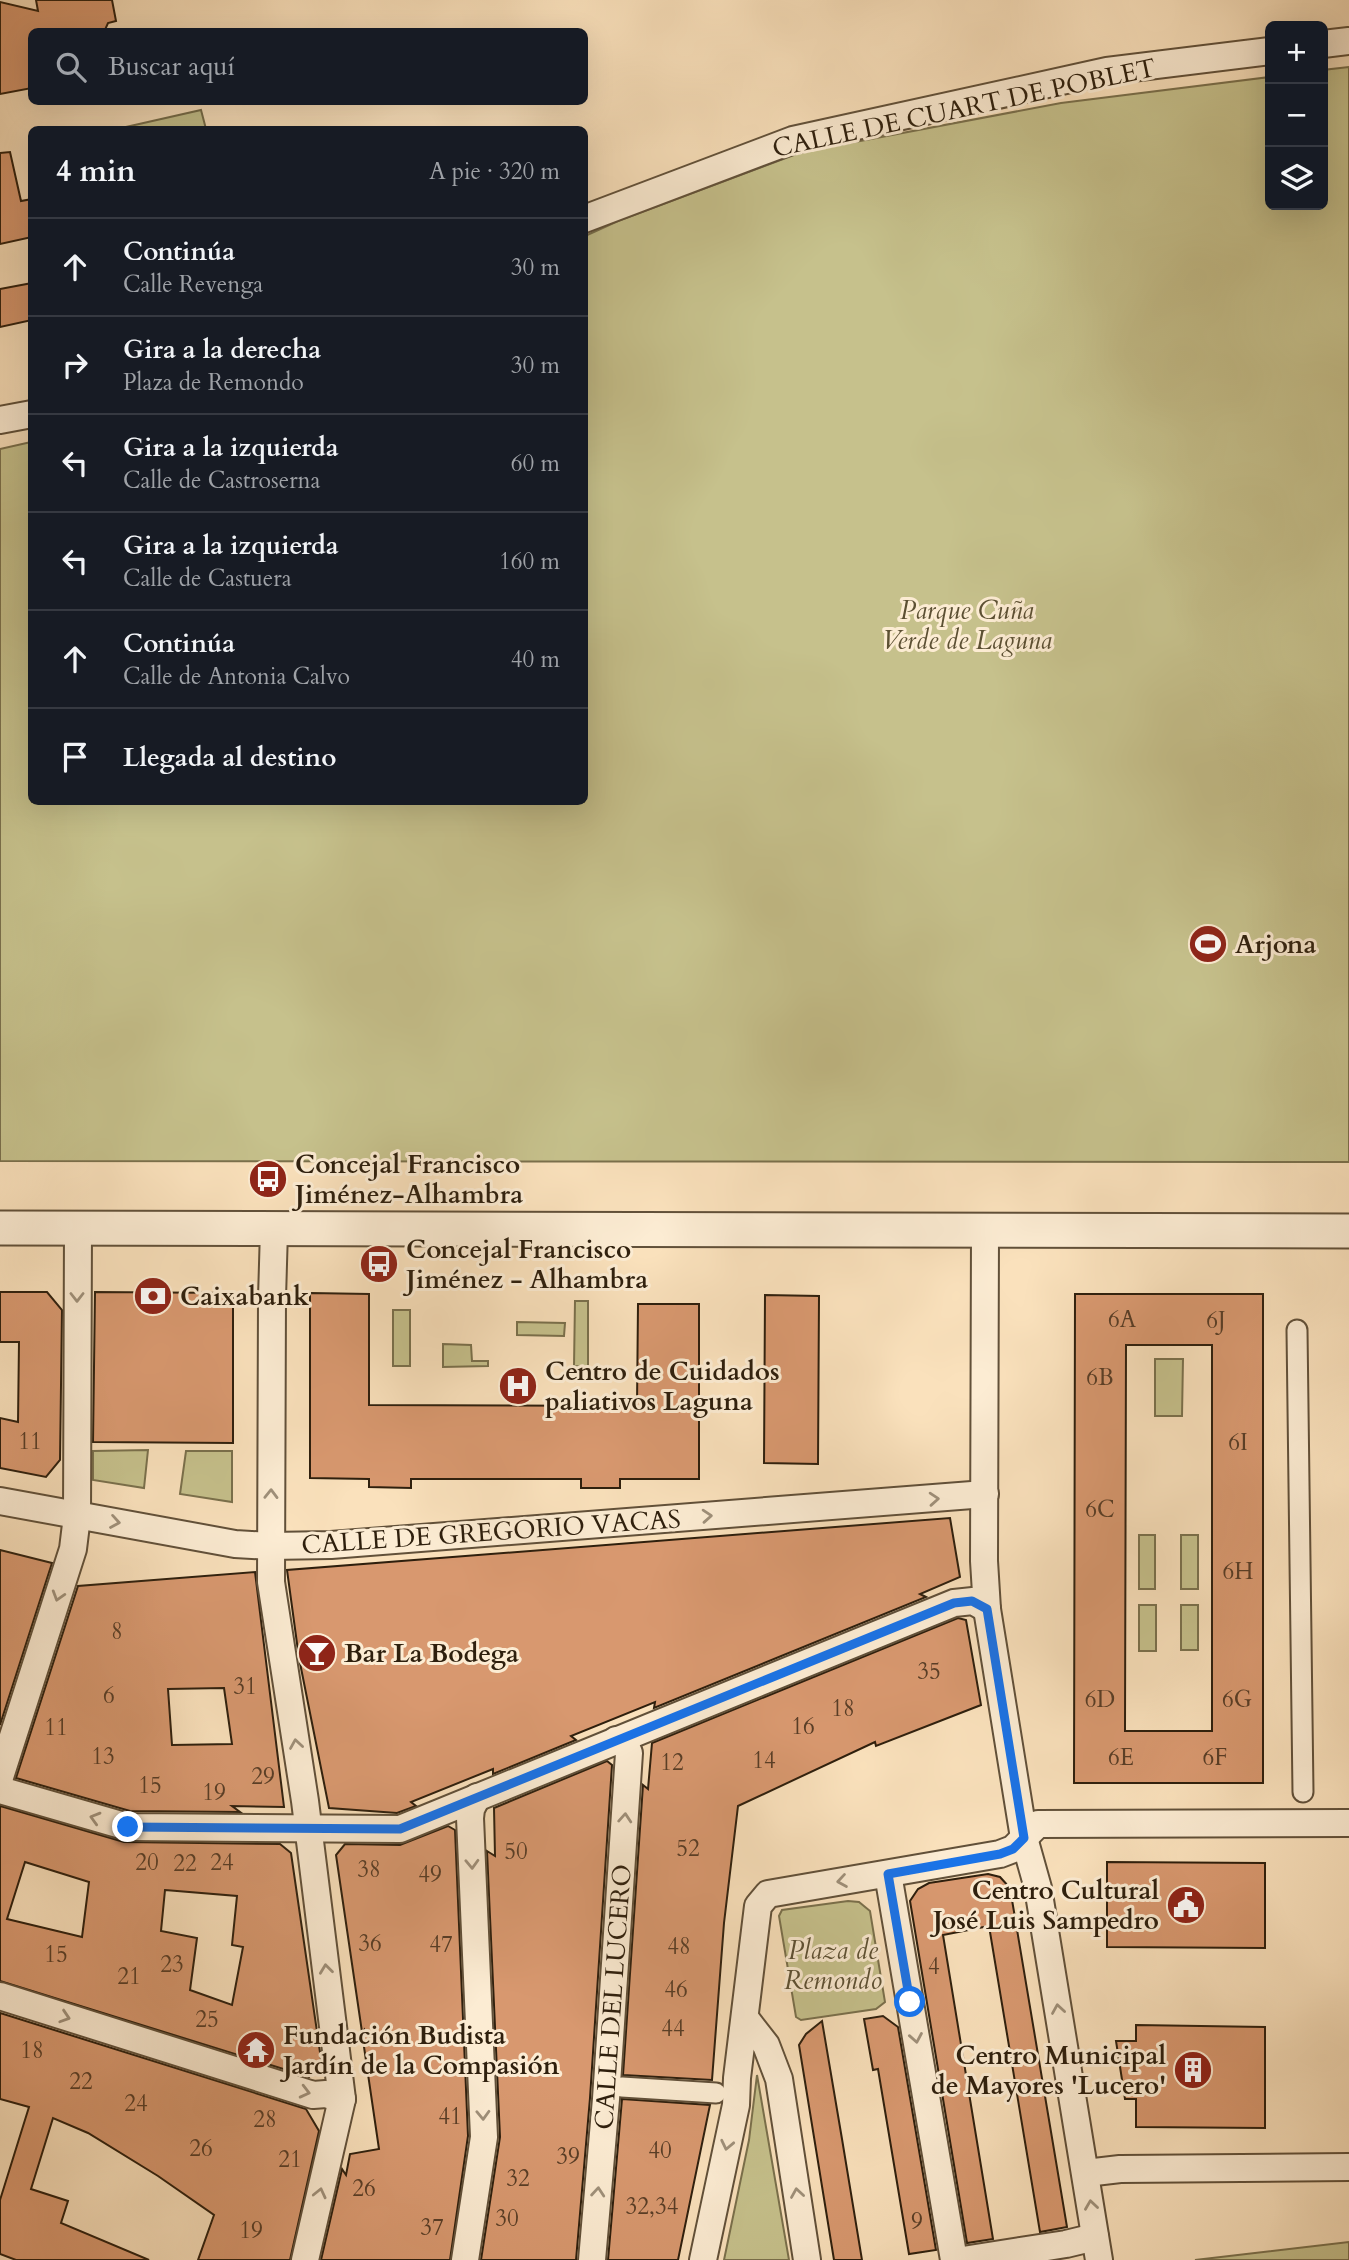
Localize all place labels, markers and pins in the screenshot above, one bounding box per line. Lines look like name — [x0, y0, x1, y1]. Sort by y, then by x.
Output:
sports icon: Arjona — [1187, 923, 1229, 965]
place label: Arjona — [1235, 927, 1316, 962]
place label: Concejal Francisco Jiménez-Alhambra — [291, 1147, 523, 1212]
bus stop icon: Concejal Francisco Jiménez-Alhambra — [247, 1158, 289, 1200]
place label: Concejal Francisco Jiménez - Alhambra — [402, 1232, 648, 1297]
bus stop icon: Concejal Francisco Jiménez - Alhambra — [358, 1243, 400, 1285]
bank icon: Caixabank — [132, 1275, 174, 1317]
place label: Caixabank — [180, 1279, 310, 1314]
place label: Centro de Cuidados paliativos Laguna — [545, 1354, 780, 1419]
hospital icon: Centro de Cuidados paliativos Laguna — [497, 1365, 539, 1407]
bar icon: Bar La Bodega — [296, 1632, 338, 1674]
place label: Bar La Bodega — [344, 1636, 519, 1671]
place label: Centro Cultural José Luis Sampedro — [929, 1873, 1159, 1938]
public building icon: Centro Cultural José Luis Sampedro — [1165, 1884, 1207, 1926]
place label: Fundación Budista Jardín de la Compasión — [279, 2018, 560, 2083]
temple icon: Fundación Budista Jardín de la Compasión — [235, 2029, 277, 2071]
place label: Centro Municipal de Mayores 'Lucero' — [931, 2038, 1166, 2103]
building icon: Centro Municipal de Mayores 'Lucero' — [1172, 2049, 1214, 2091]

